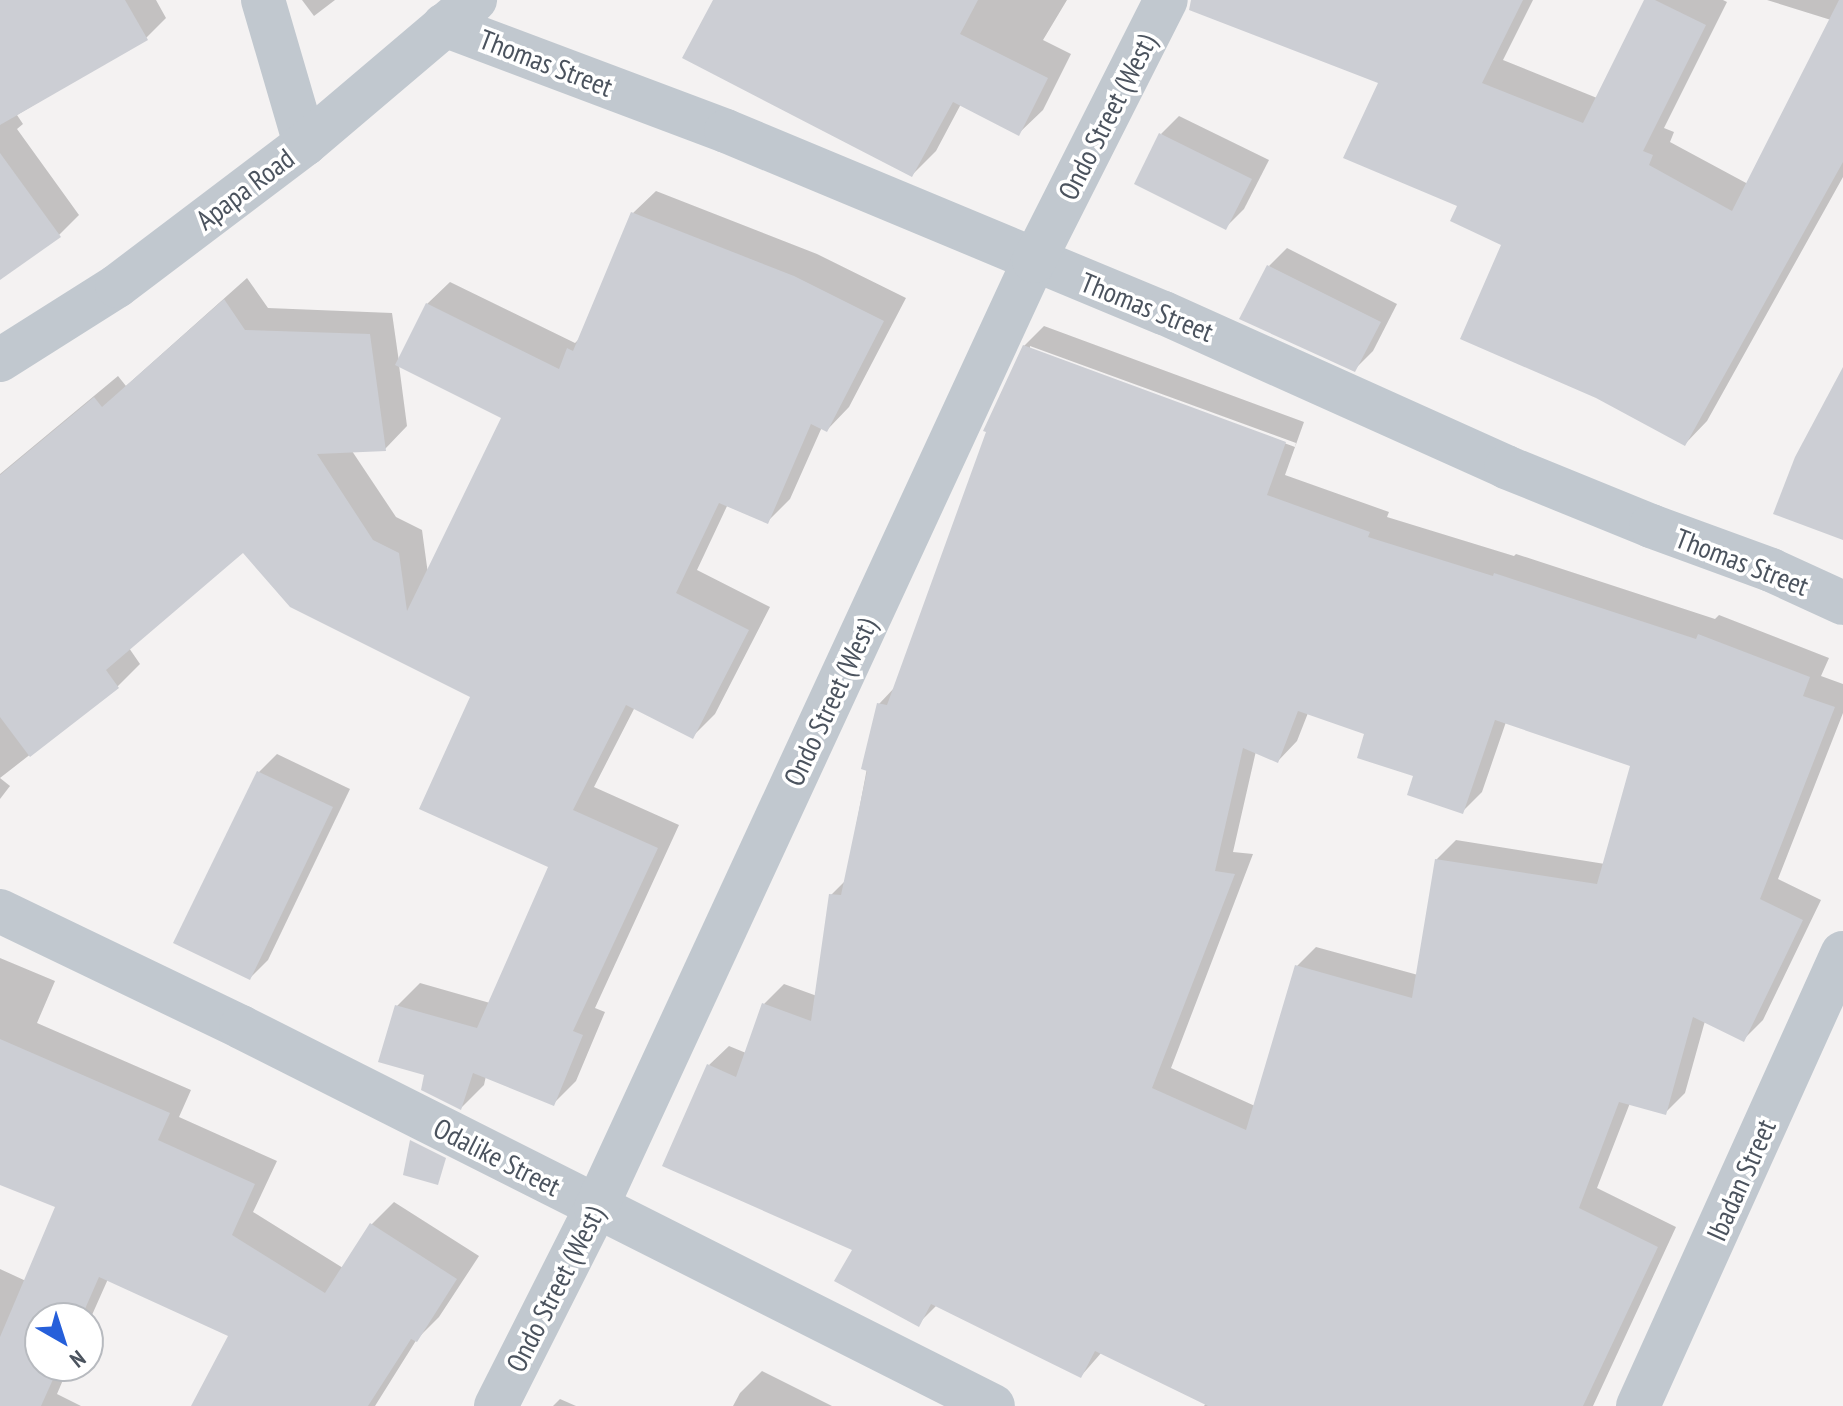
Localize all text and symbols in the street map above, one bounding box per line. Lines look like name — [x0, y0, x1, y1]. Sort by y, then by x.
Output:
street label: Thomas Street — [475, 22, 617, 104]
street label: Ondo Street (West) — [1051, 29, 1163, 205]
street label: Apapa Road — [189, 141, 301, 237]
street label: Thomas Street — [1076, 265, 1218, 349]
street label: Thomas Street — [1671, 521, 1813, 603]
street label: Ondo Street (West) — [776, 613, 884, 791]
street label: Odalike Street — [428, 1111, 566, 1203]
street label: Ibadan Street — [1699, 1114, 1783, 1246]
street label: Ondo Street (West) — [499, 1201, 611, 1377]
north arrow — [24, 1302, 104, 1382]
text: N — [64, 1344, 91, 1374]

